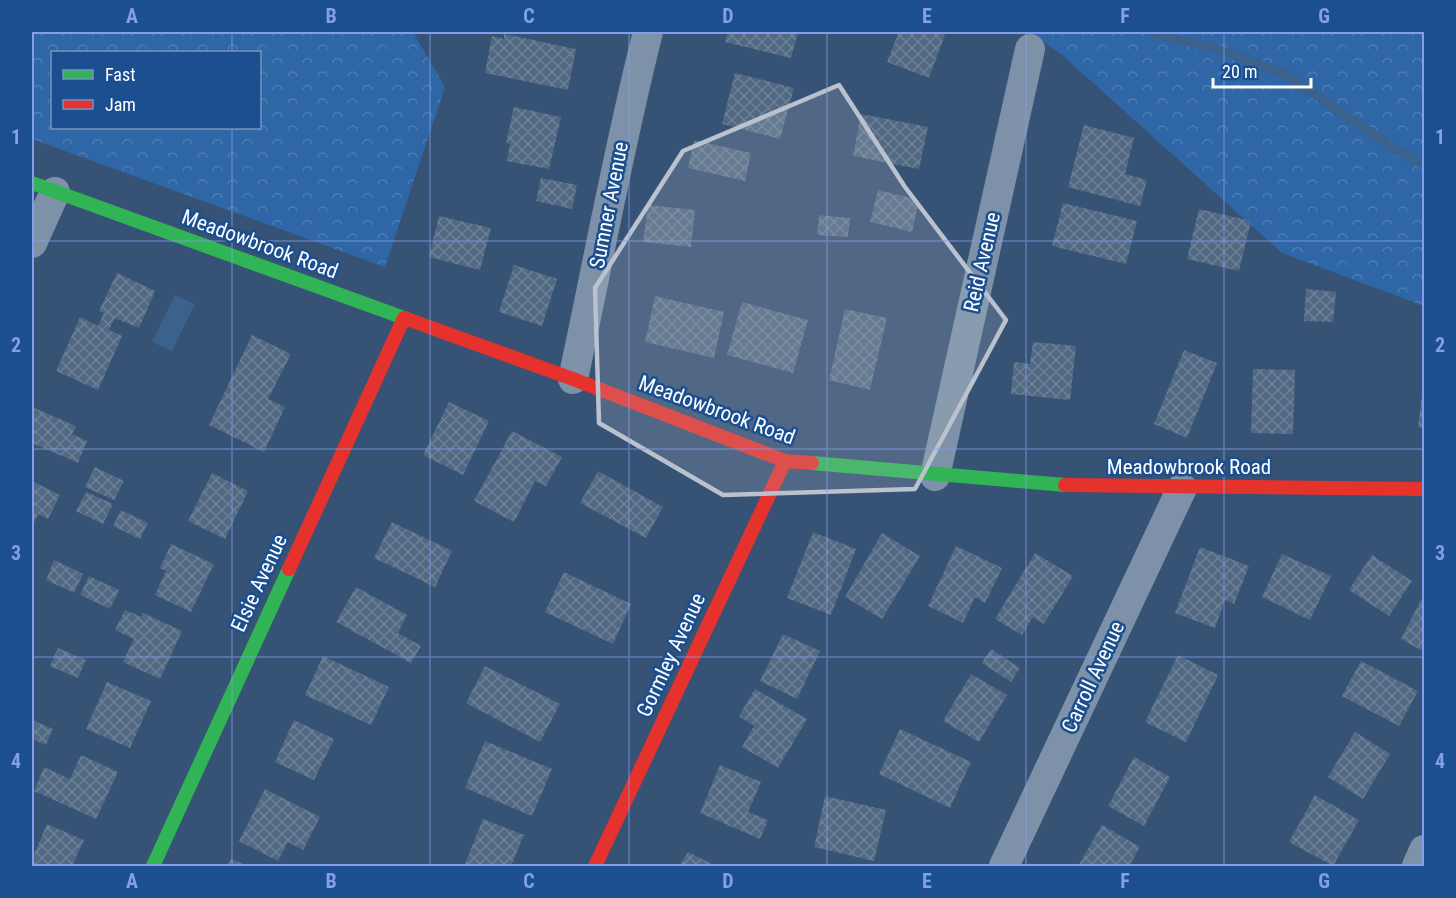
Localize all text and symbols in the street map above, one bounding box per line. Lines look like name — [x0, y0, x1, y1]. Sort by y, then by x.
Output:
text: A — [126, 4, 138, 28]
text: B — [325, 4, 337, 28]
text: C — [523, 4, 535, 28]
text: D — [722, 4, 734, 28]
text: E — [922, 4, 932, 28]
text: F — [1120, 4, 1130, 28]
text: G — [1318, 4, 1330, 28]
legend — [51, 51, 261, 129]
scale bar — [1213, 51, 1310, 89]
text: 20 m — [1222, 61, 1257, 82]
text: Fast — [105, 64, 136, 85]
text: Jam — [105, 94, 136, 115]
text: 1 — [11, 125, 21, 149]
text: 1 — [1435, 125, 1445, 149]
street label: Sumner Avenue — [585, 139, 633, 270]
street label: Meadowbrook Road — [179, 205, 341, 283]
street label: Reid Avenue — [959, 210, 1005, 314]
text: 2 — [11, 333, 21, 357]
text: 2 — [1435, 333, 1445, 357]
street label: Meadowbrook Road — [636, 371, 798, 449]
street label: Meadowbrook Road — [1107, 455, 1271, 479]
street label: Elsie Avenue — [226, 530, 292, 636]
text: 3 — [11, 541, 21, 565]
text: 3 — [1435, 541, 1445, 565]
street label: Gormley Avenue — [632, 589, 710, 721]
street label: Carroll Avenue — [1057, 617, 1129, 736]
text: 4 — [11, 749, 21, 773]
text: 4 — [1435, 749, 1445, 773]
text: A — [126, 869, 138, 893]
text: B — [325, 869, 337, 893]
text: C — [523, 869, 535, 893]
text: D — [722, 869, 734, 893]
text: E — [922, 869, 932, 893]
text: F — [1120, 869, 1130, 893]
text: G — [1318, 869, 1330, 893]

